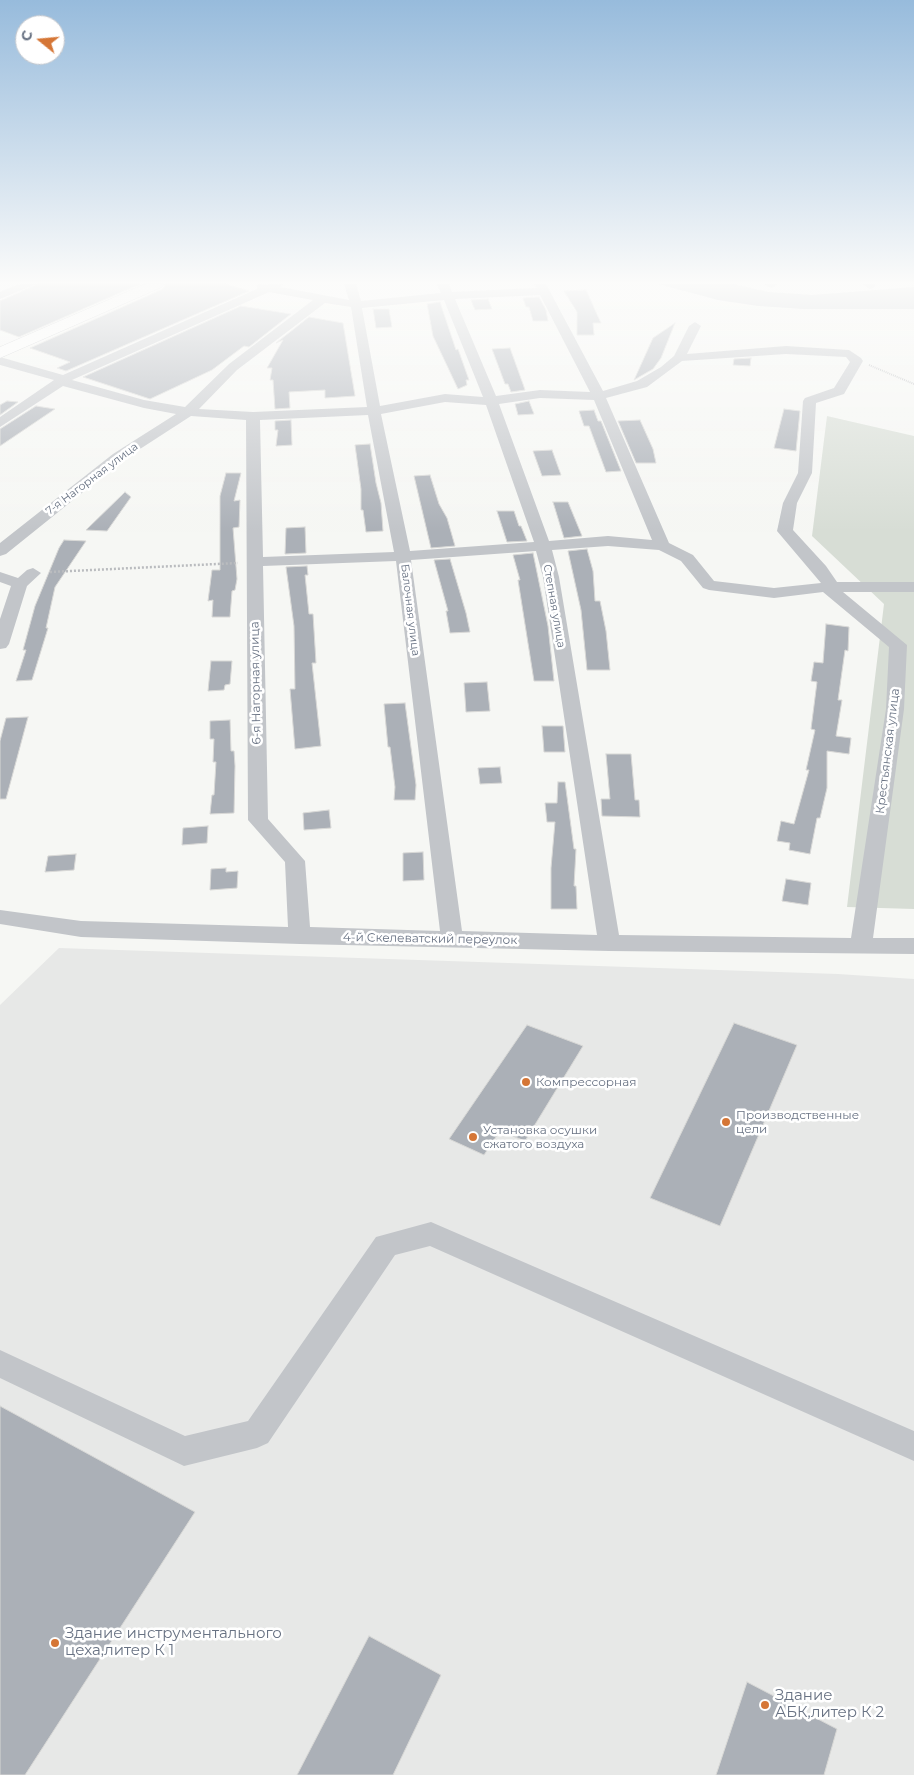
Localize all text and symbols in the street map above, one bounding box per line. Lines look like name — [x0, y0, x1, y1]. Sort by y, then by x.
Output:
north arrow — [15, 15, 65, 65]
text: С — [17, 28, 37, 43]
street label: 7-я Нагорная улица — [43, 440, 141, 518]
street label: Балочная улица — [398, 563, 422, 657]
street label: Степная улица — [540, 563, 568, 649]
street label: 6-я Нагорная улица — [248, 621, 264, 745]
street label: Крестьянская улица — [873, 687, 903, 815]
street label: 4-й Скелеватский переулок — [343, 930, 517, 948]
place label: Компрессорная — [536, 1075, 636, 1089]
marker: Компрессорная — [520, 1076, 532, 1088]
place label: Производственные цели — [736, 1108, 859, 1136]
marker: Производственные цели — [720, 1116, 732, 1128]
place label: Установка осушки сжатого воздуха — [483, 1123, 597, 1151]
marker: Установка осушки сжатого воздуха — [467, 1131, 479, 1143]
place label: Здание инструментального цеха,литер К 1 — [65, 1625, 282, 1660]
marker: Здание инструментального цеха,литер К 1 — [49, 1637, 61, 1649]
place label: Здание АБК,литер К 2 — [775, 1687, 884, 1722]
marker: Здание АБК,литер К 2 — [759, 1699, 771, 1711]

